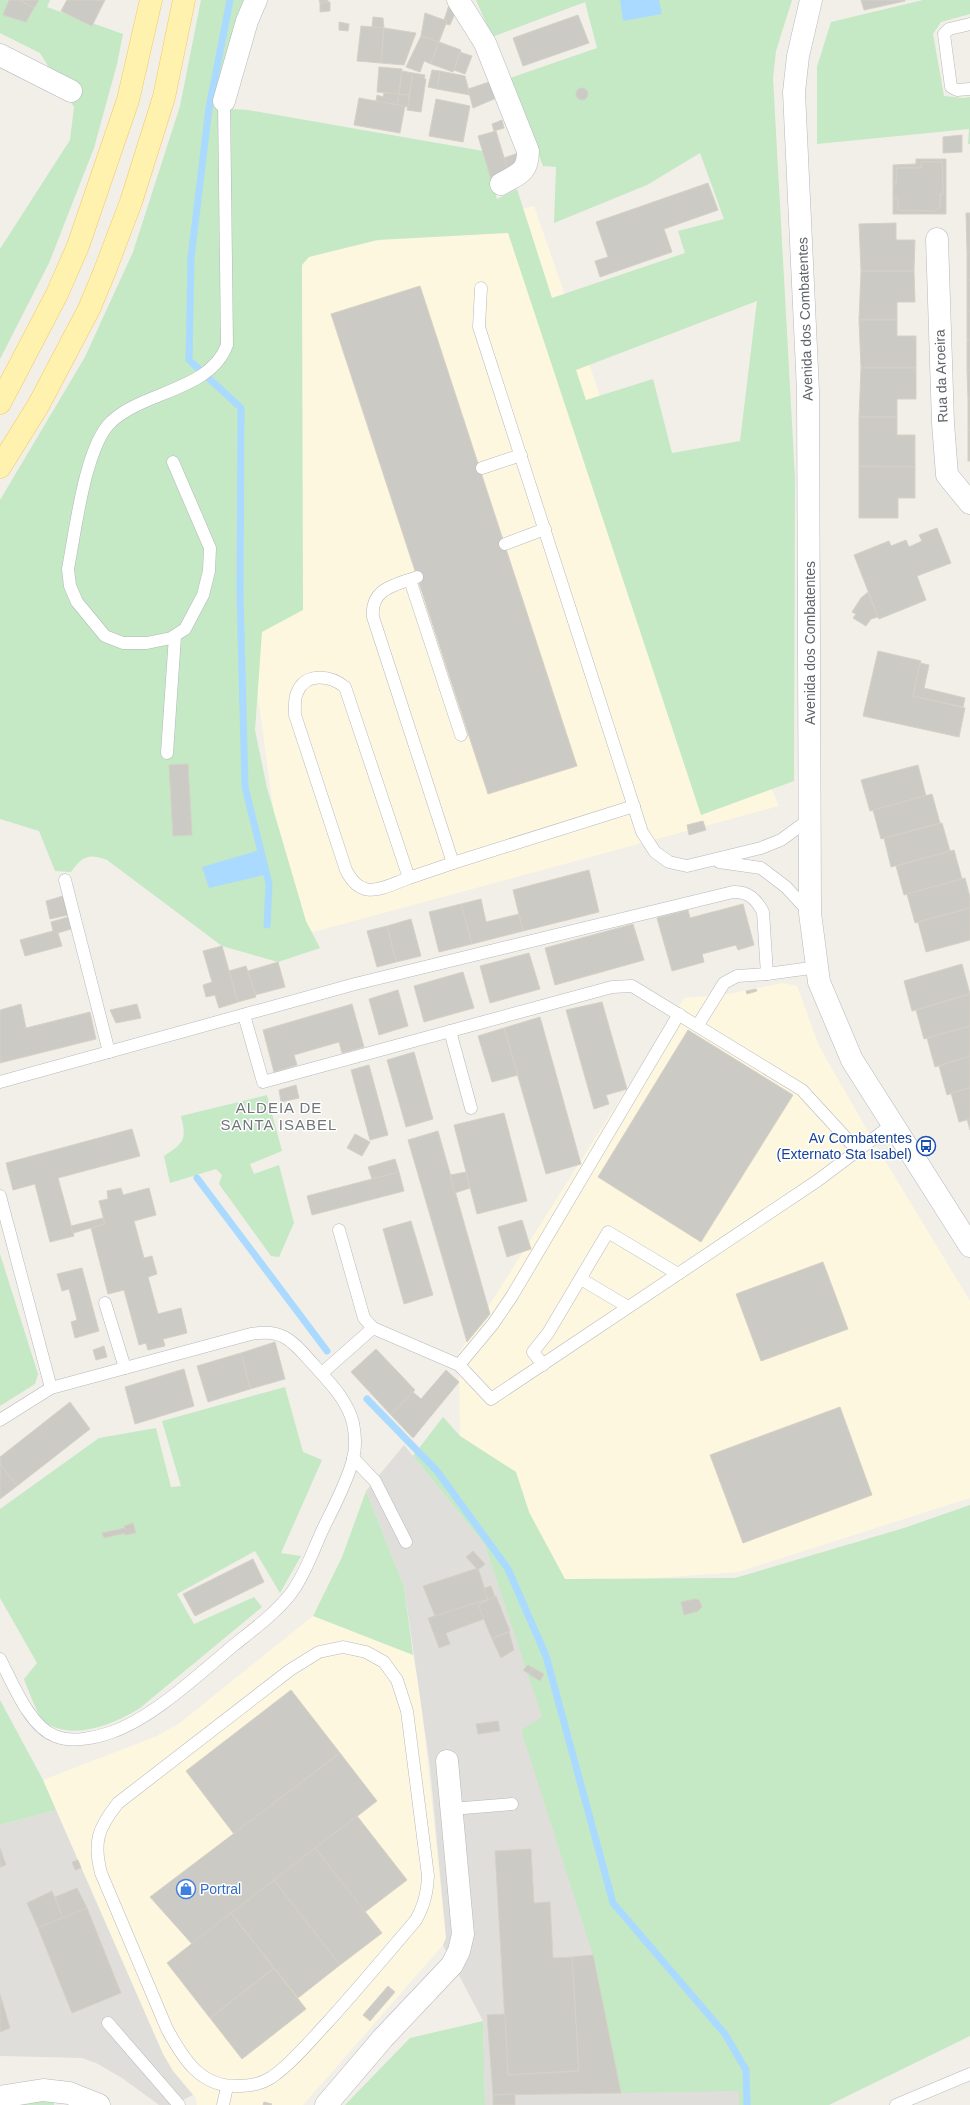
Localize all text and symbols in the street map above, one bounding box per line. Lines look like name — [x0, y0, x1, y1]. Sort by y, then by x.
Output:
street label: Avenida dos Combatentes — [794, 237, 816, 401]
street label: Rua da Aroeira — [931, 329, 951, 423]
street label: Avenida dos Combatentes — [802, 561, 818, 725]
district label: ALDEIA DE SANTA ISABEL — [221, 1099, 337, 1133]
place label: Av Combatentes (Externato Sta Isabel) — [777, 1130, 912, 1162]
bus stop icon: Av Combatentes (Externato Sta Isabel) — [915, 1135, 937, 1157]
shop icon: Portral — [175, 1878, 197, 1900]
place label: Portral — [200, 1881, 241, 1897]

